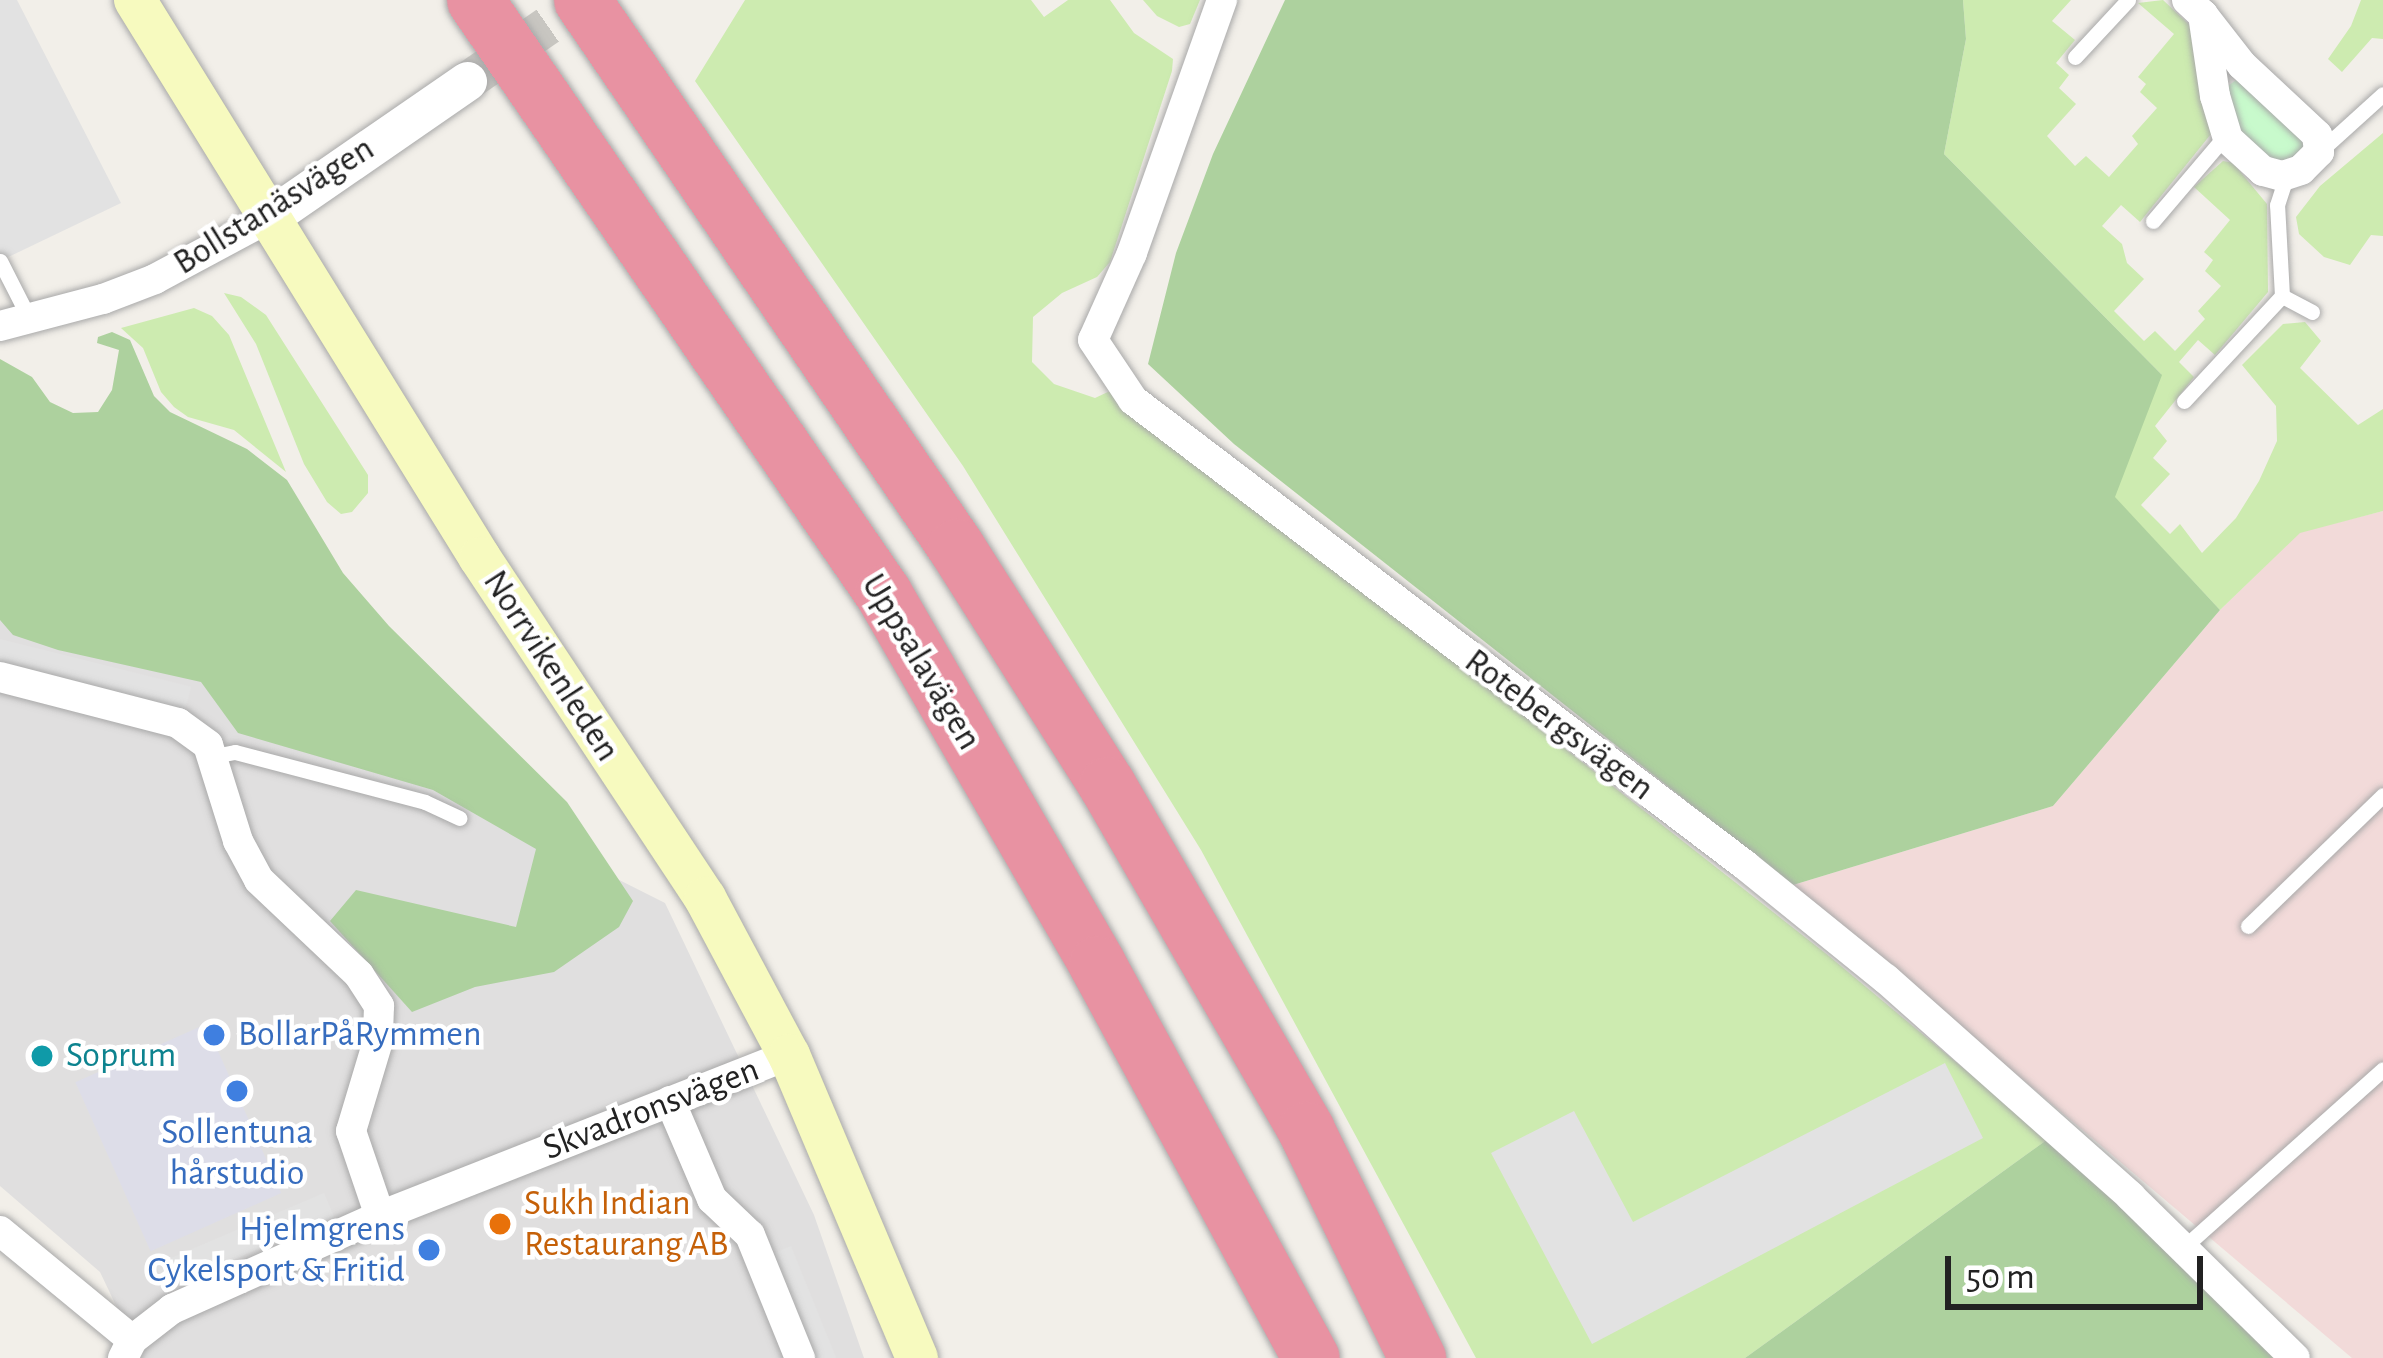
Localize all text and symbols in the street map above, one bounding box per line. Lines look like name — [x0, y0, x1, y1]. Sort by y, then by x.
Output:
street label: Bollstanäsvägen — [166, 127, 382, 285]
street label: Norrvikenleden — [473, 562, 629, 770]
street label: Uppsalavägen — [852, 566, 990, 758]
street label: Rotebergsvägen — [1456, 640, 1662, 810]
place label: BollarPåRymmen — [238, 1013, 481, 1057]
marker: BollarPåRymmen — [201, 1022, 227, 1048]
place label: Soprum — [66, 1034, 176, 1078]
marker: Soprum — [29, 1043, 55, 1069]
street label: Skvadronsvägen — [537, 1048, 765, 1170]
marker: Sollentuna hårstudio — [224, 1078, 250, 1104]
place label: Sollentuna hårstudio — [161, 1110, 313, 1195]
place label: Sukh Indian Restaurang AB — [524, 1181, 728, 1266]
place label: Hjelmgrens Cykelsport & Fritid — [148, 1207, 405, 1292]
marker: Sukh Indian Restaurang AB — [487, 1211, 513, 1237]
scale bar — [1951, 1232, 2209, 1306]
marker: Hjelmgrens Cykelsport & Fritid — [416, 1237, 442, 1263]
text: 50 m — [1966, 1259, 2035, 1295]

